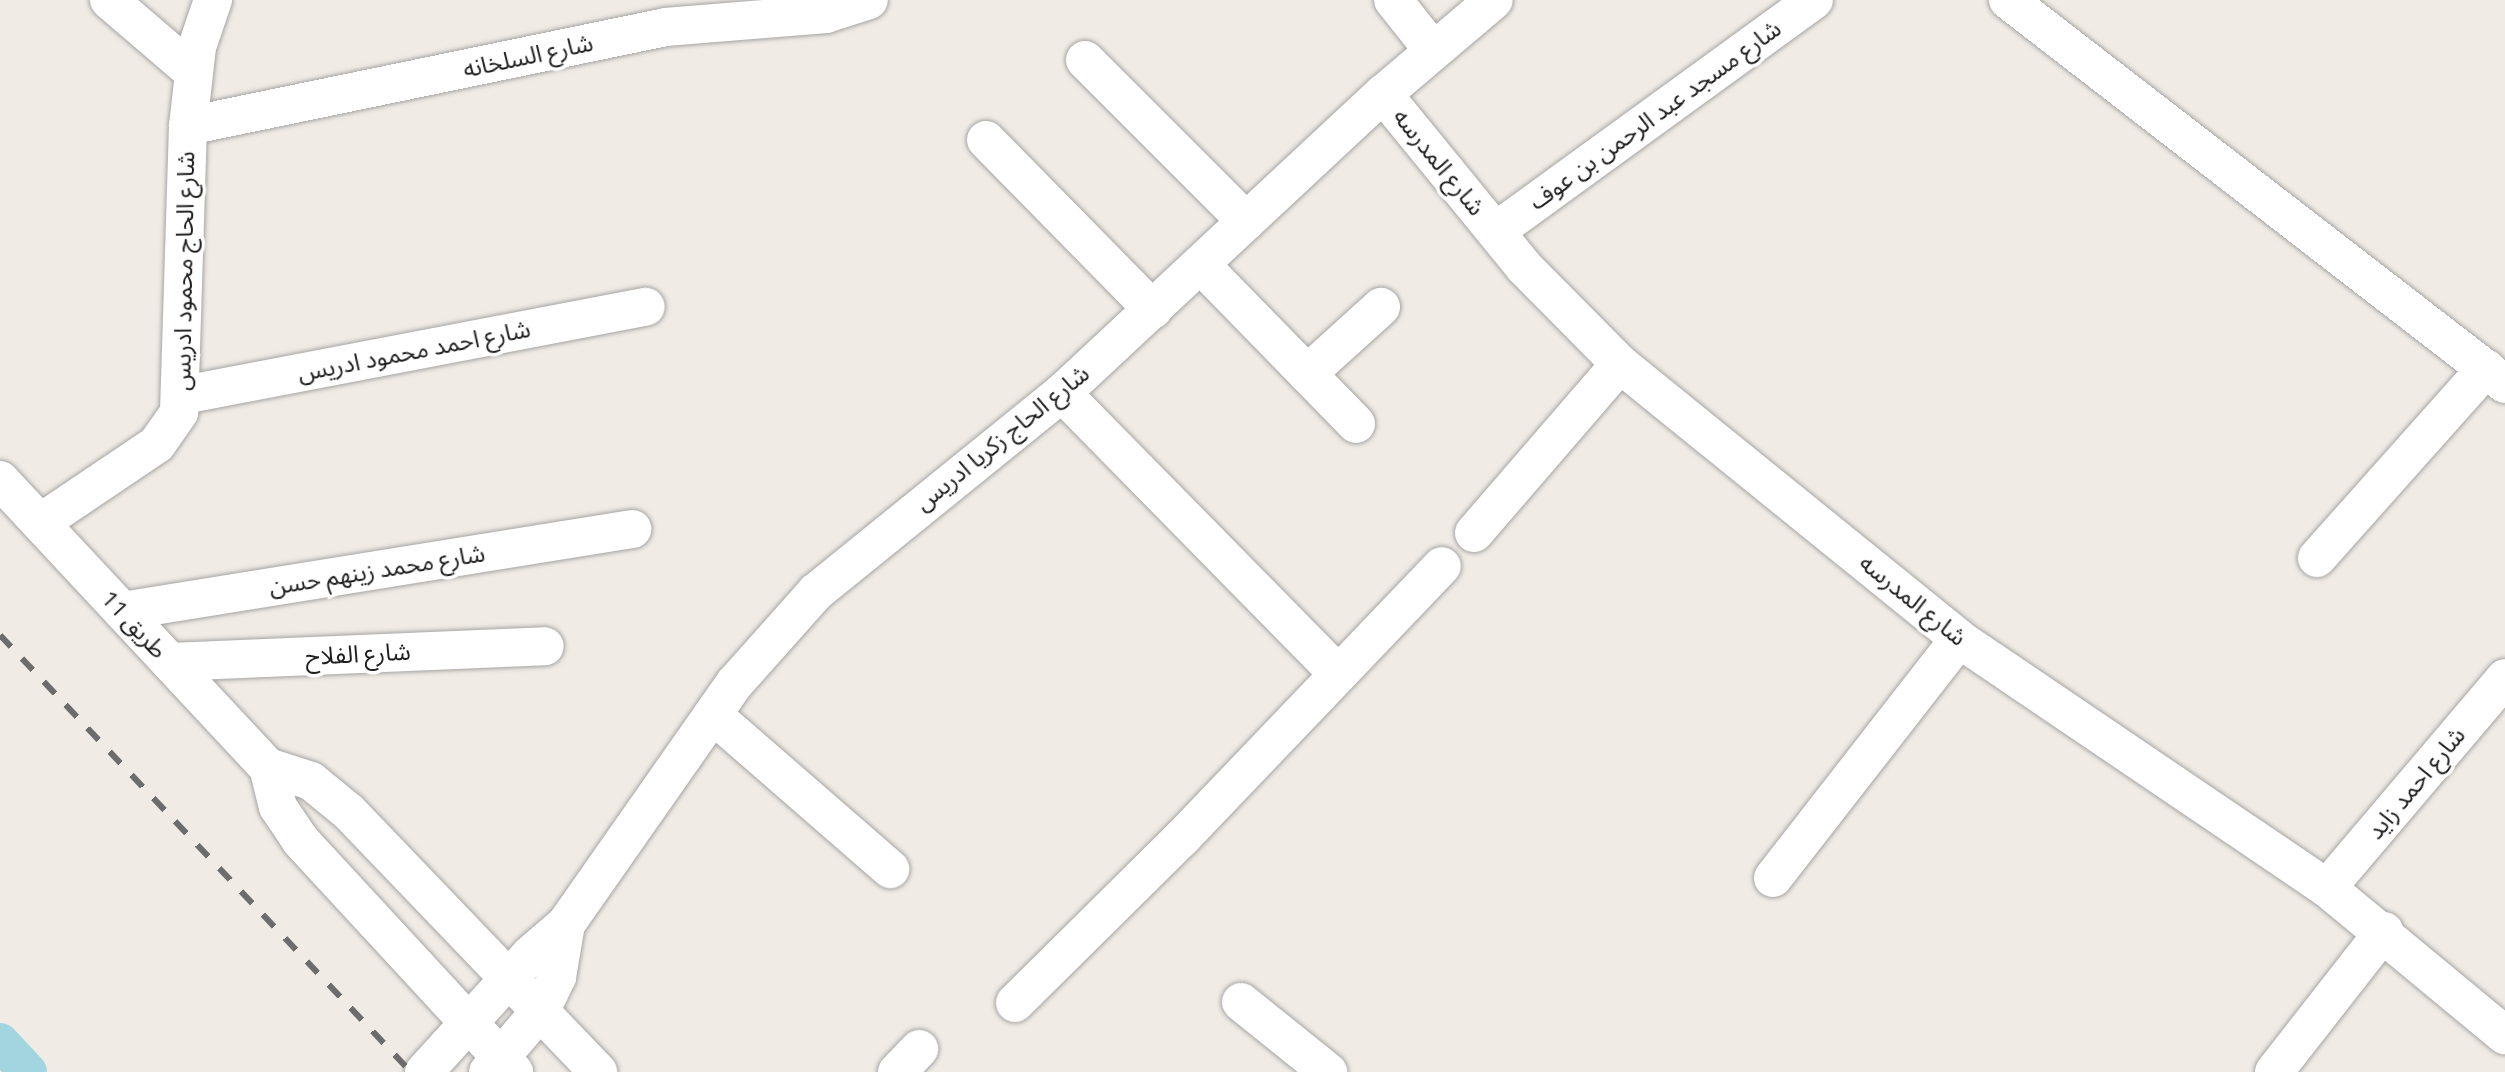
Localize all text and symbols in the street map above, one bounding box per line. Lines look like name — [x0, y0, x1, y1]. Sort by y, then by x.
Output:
street label: شارع مسجد عبد الرحمن بن عوف — [1523, 14, 1787, 216]
street label: شارع السلخانه — [460, 28, 596, 84]
street label: شارع المدرسه — [1387, 103, 1491, 221]
street label: شارع الحاج محمود ادريس — [168, 151, 200, 391]
street label: شارع احمد محمود ادريس — [295, 314, 533, 388]
street label: شارع الحاج زكريا ادريس — [909, 359, 1095, 517]
street label: شارع محمد زينهم حسن — [267, 539, 487, 601]
street label: شارع المدرسه — [1854, 548, 1972, 652]
street label: طريق 11 — [95, 584, 173, 664]
street label: شارع الفلاح — [305, 637, 411, 671]
street label: شارع احمد زايد — [2361, 721, 2471, 845]

